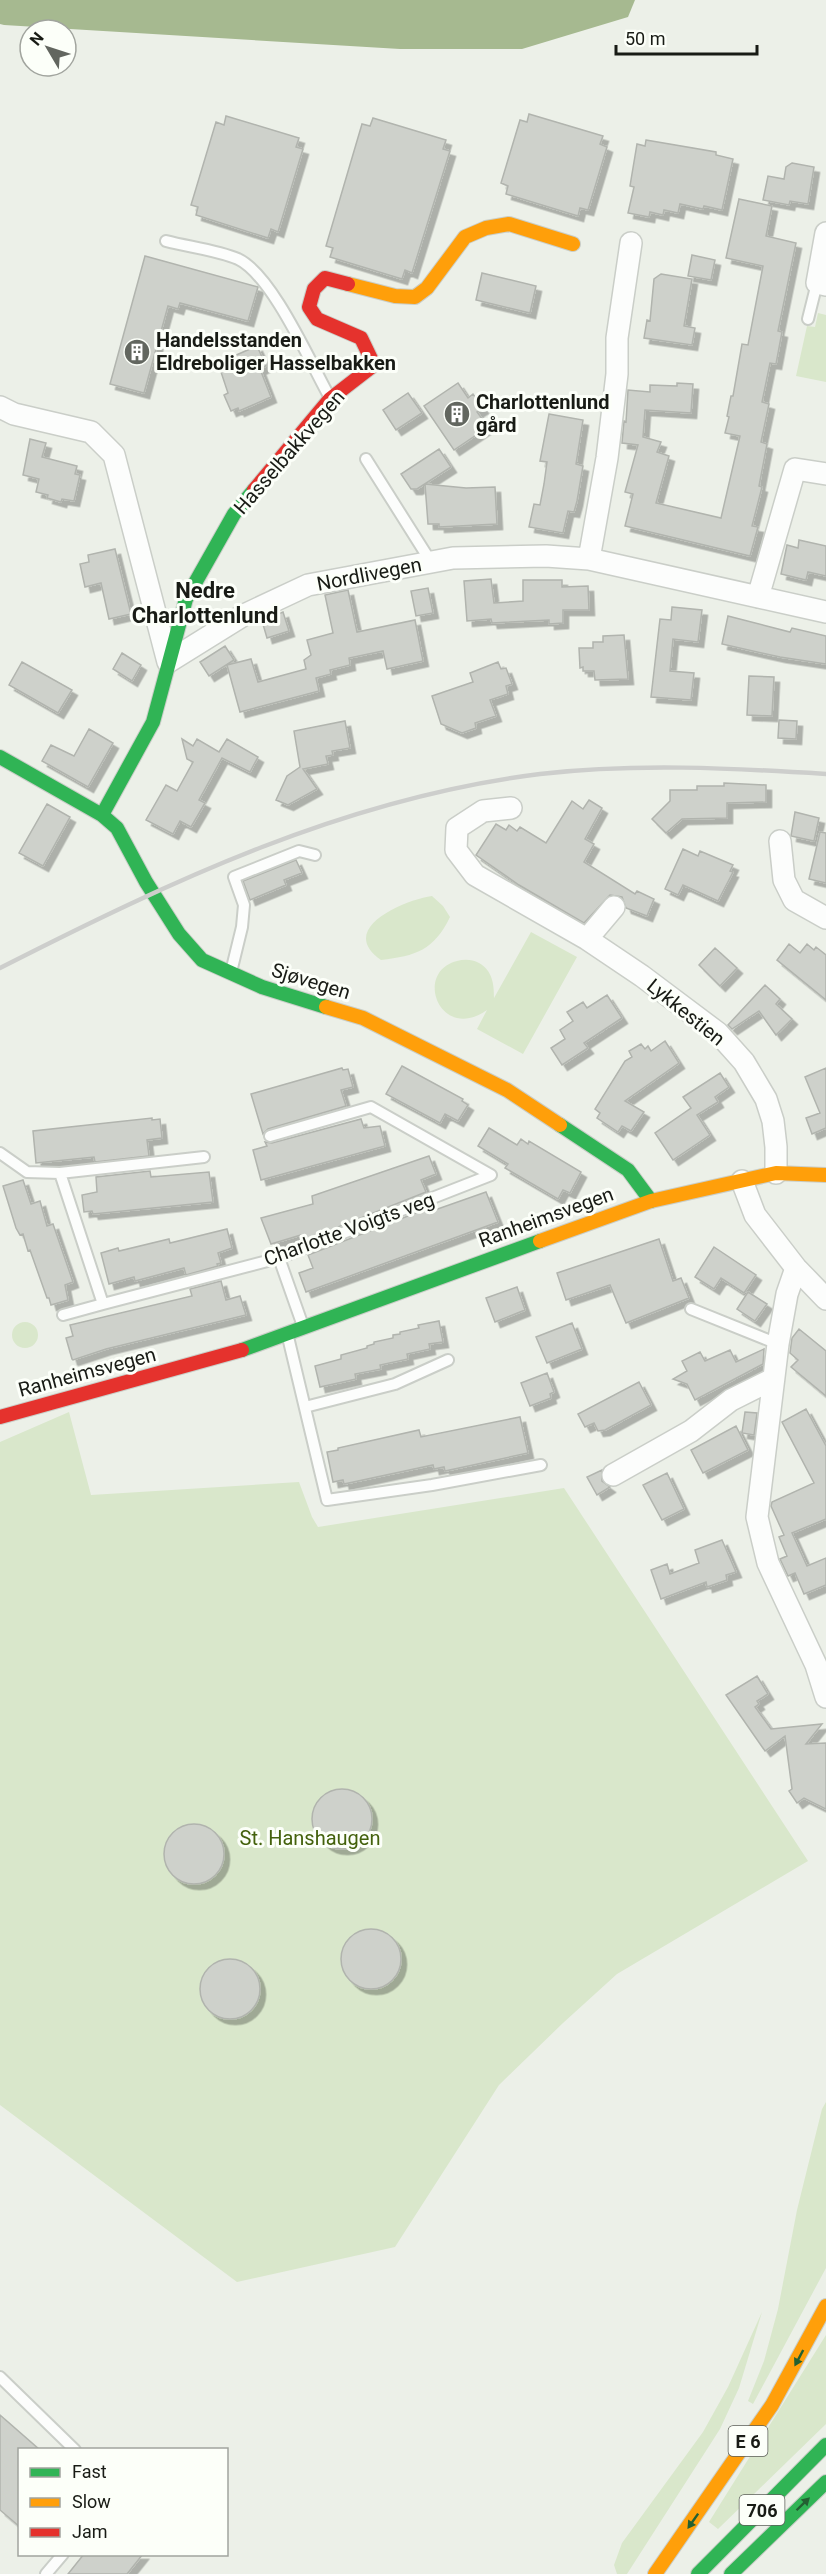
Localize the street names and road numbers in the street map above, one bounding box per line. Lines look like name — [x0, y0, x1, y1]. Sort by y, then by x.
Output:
street label: Hasselbakkvegen — [229, 385, 349, 519]
street label: Nordlivegen — [315, 552, 423, 596]
street label: Sjøvegen — [269, 958, 353, 1004]
street label: Lykkestien — [642, 973, 730, 1051]
street label: Ranheimsvegen — [475, 1182, 617, 1252]
street label: Charlotte Voigts veg — [260, 1187, 438, 1271]
street label: Ranheimsvegen — [15, 1342, 159, 1402]
road number: E 6 — [728, 2426, 768, 2456]
road number: 706 — [740, 2495, 784, 2525]

